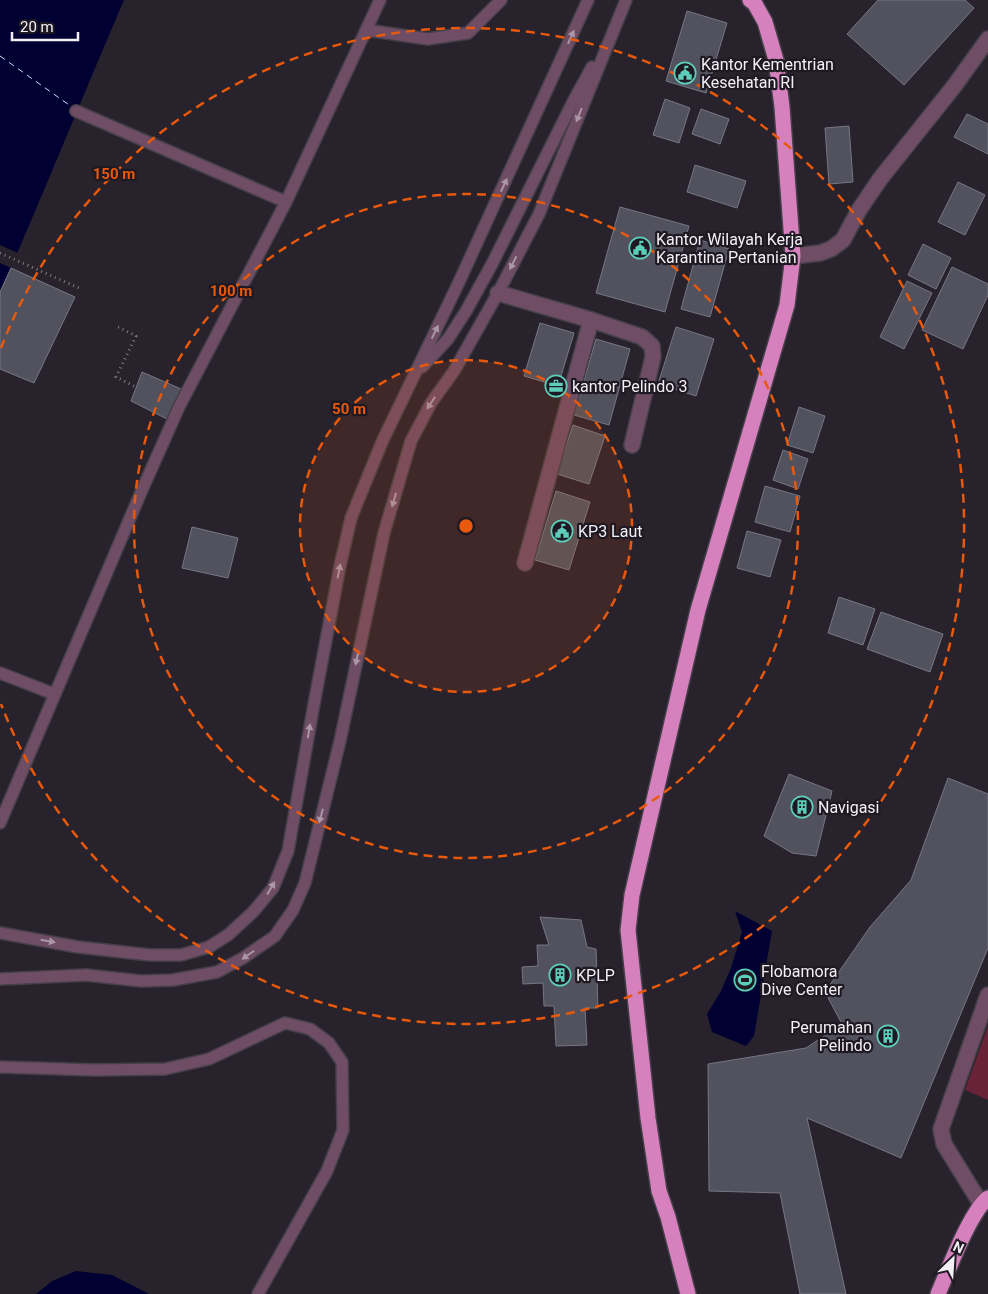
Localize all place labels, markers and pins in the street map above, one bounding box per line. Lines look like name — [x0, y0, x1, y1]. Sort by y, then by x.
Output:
place label: Kantor Kementrian Kesehatan RI — [701, 55, 834, 92]
public building icon: Kantor Kementrian Kesehatan RI — [673, 61, 697, 85]
place label: Kantor Wilayah Kerja Karantina Pertanian — [656, 230, 803, 267]
public building icon: Kantor Wilayah Kerja Karantina Pertanian — [628, 236, 652, 260]
office icon: kantor Pelindo 3 — [544, 374, 568, 398]
place label: kantor Pelindo 3 — [572, 377, 687, 396]
centre of rings — [457, 517, 475, 535]
public building icon: KP3 Laut — [550, 519, 574, 543]
place label: KP3 Laut — [578, 522, 642, 541]
building icon: Navigasi — [790, 795, 814, 819]
place label: Navigasi — [818, 798, 879, 817]
place label: Flobamora Dive Center — [761, 962, 843, 999]
building icon: KPLP — [548, 963, 572, 987]
place label: KPLP — [576, 966, 615, 985]
sports icon: Flobamora Dive Center — [733, 968, 757, 992]
place label: Perumahan Pelindo — [790, 1018, 872, 1055]
building icon: Perumahan Pelindo — [876, 1024, 900, 1048]

